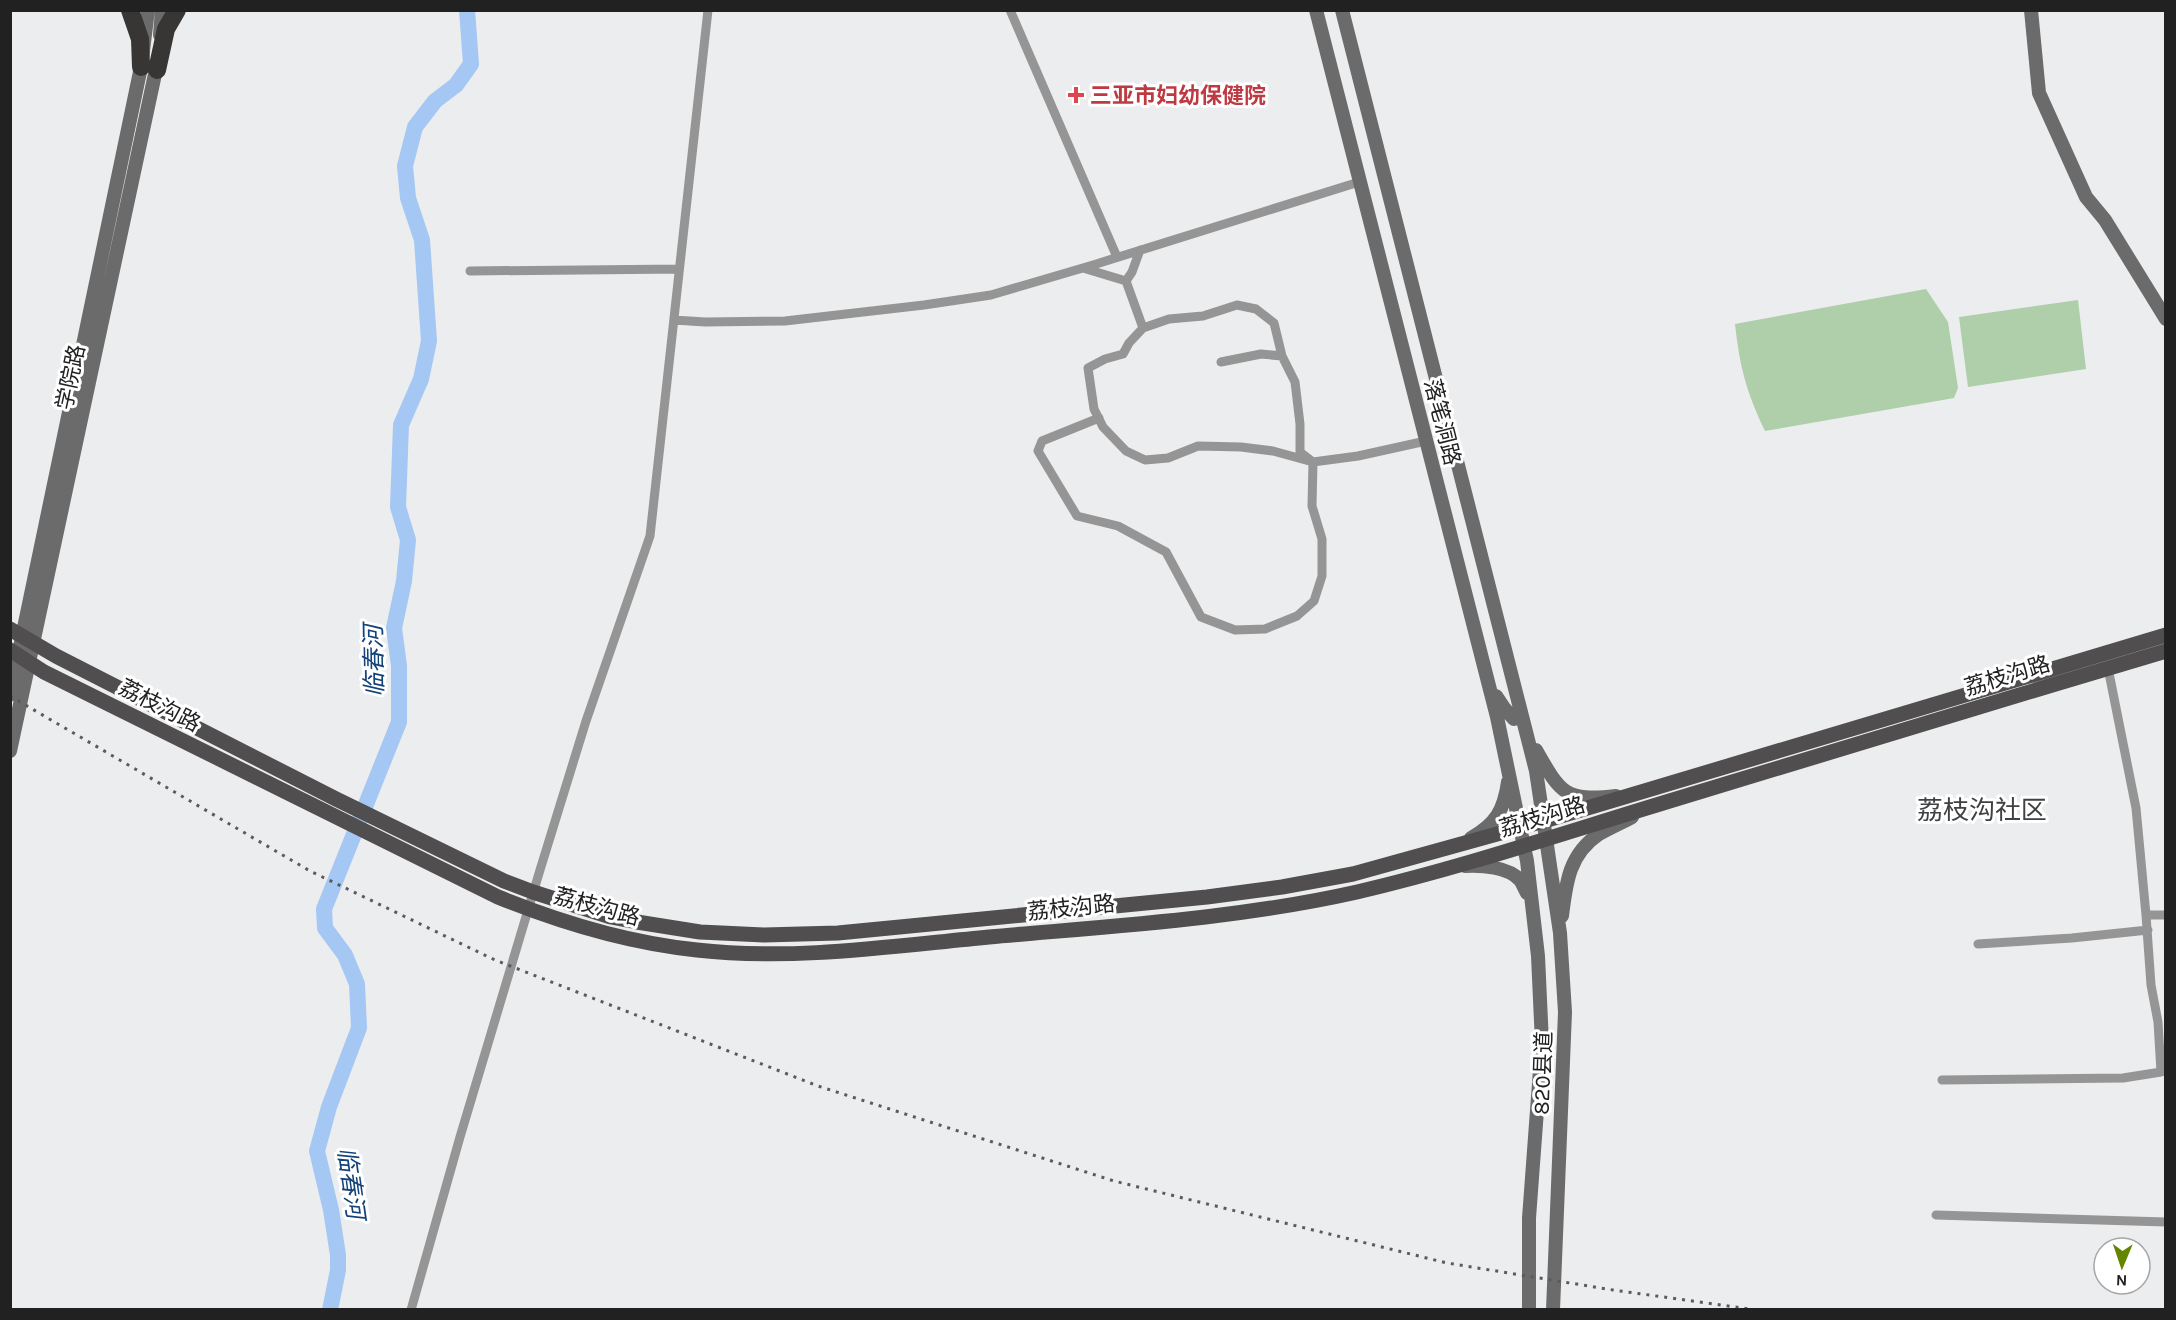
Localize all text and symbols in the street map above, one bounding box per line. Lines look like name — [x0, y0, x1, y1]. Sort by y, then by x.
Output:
place label: 三亚市妇幼保健院 — [1090, 83, 1266, 109]
marker: 三亚市妇幼保健院 — [1067, 86, 1085, 104]
street label: 学院路 — [51, 342, 91, 412]
street label: 落笔洞路 — [1419, 376, 1465, 468]
water label: 临春河 — [359, 621, 389, 697]
street label: 荔枝沟路 — [1961, 651, 2053, 701]
street label: 荔枝沟路 — [114, 674, 205, 737]
street label: 荔枝沟路 — [1496, 792, 1588, 842]
district label: 荔枝沟社区 — [1917, 795, 2047, 826]
street label: 荔枝沟路 — [551, 883, 643, 931]
street label: 荔枝沟路 — [1026, 890, 1116, 926]
street label: 820县道 — [1529, 1031, 1557, 1115]
water label: 临春河 — [332, 1145, 370, 1225]
north arrow — [2092, 1236, 2152, 1296]
text: N — [2115, 1271, 2128, 1290]

